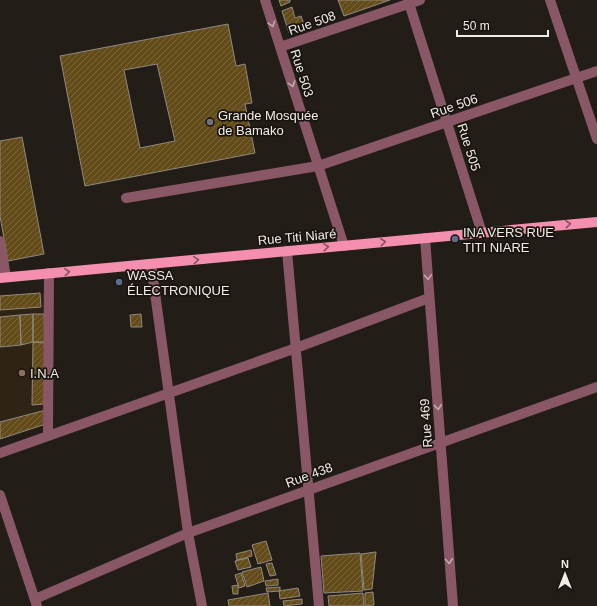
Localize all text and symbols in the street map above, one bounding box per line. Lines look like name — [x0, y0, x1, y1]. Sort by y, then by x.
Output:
street label: Rue 508 — [286, 8, 338, 38]
scale bar — [457, 12, 548, 38]
text: 50 m — [463, 19, 490, 33]
one-way arrow — [267, 20, 276, 27]
street label: Rue 503 — [287, 47, 317, 99]
one-way arrow — [287, 81, 296, 88]
street label: Rue 506 — [428, 91, 480, 121]
place label: Grande Mosquée de Bamako — [218, 108, 318, 138]
marker: Grande Mosquée de Bamako — [205, 117, 215, 127]
street label: Rue 505 — [454, 121, 484, 173]
one-way arrow — [565, 220, 571, 229]
place label: INA VERS RUE TITI NIARE — [463, 225, 554, 255]
street label: Rue Titi Niaré — [257, 226, 337, 248]
marker: INA VERS RUE TITI NIARE — [450, 234, 460, 244]
one-way arrow — [380, 238, 386, 247]
one-way arrow — [323, 243, 329, 252]
one-way arrow — [193, 255, 199, 264]
one-way arrow — [64, 267, 70, 276]
place label: WASSA ÉLECTRONIQUE — [127, 268, 230, 298]
one-way arrow — [423, 274, 432, 280]
marker: WASSA ÉLECTRONIQUE — [114, 277, 124, 287]
place label: I.N.A — [30, 366, 59, 381]
marker: I.N.A — [17, 368, 27, 378]
street label: Rue 469 — [417, 398, 435, 448]
one-way arrow — [433, 404, 442, 410]
street label: Rue 438 — [283, 460, 335, 490]
north arrow — [545, 554, 585, 594]
one-way arrow — [445, 558, 454, 564]
text: N — [561, 558, 569, 570]

